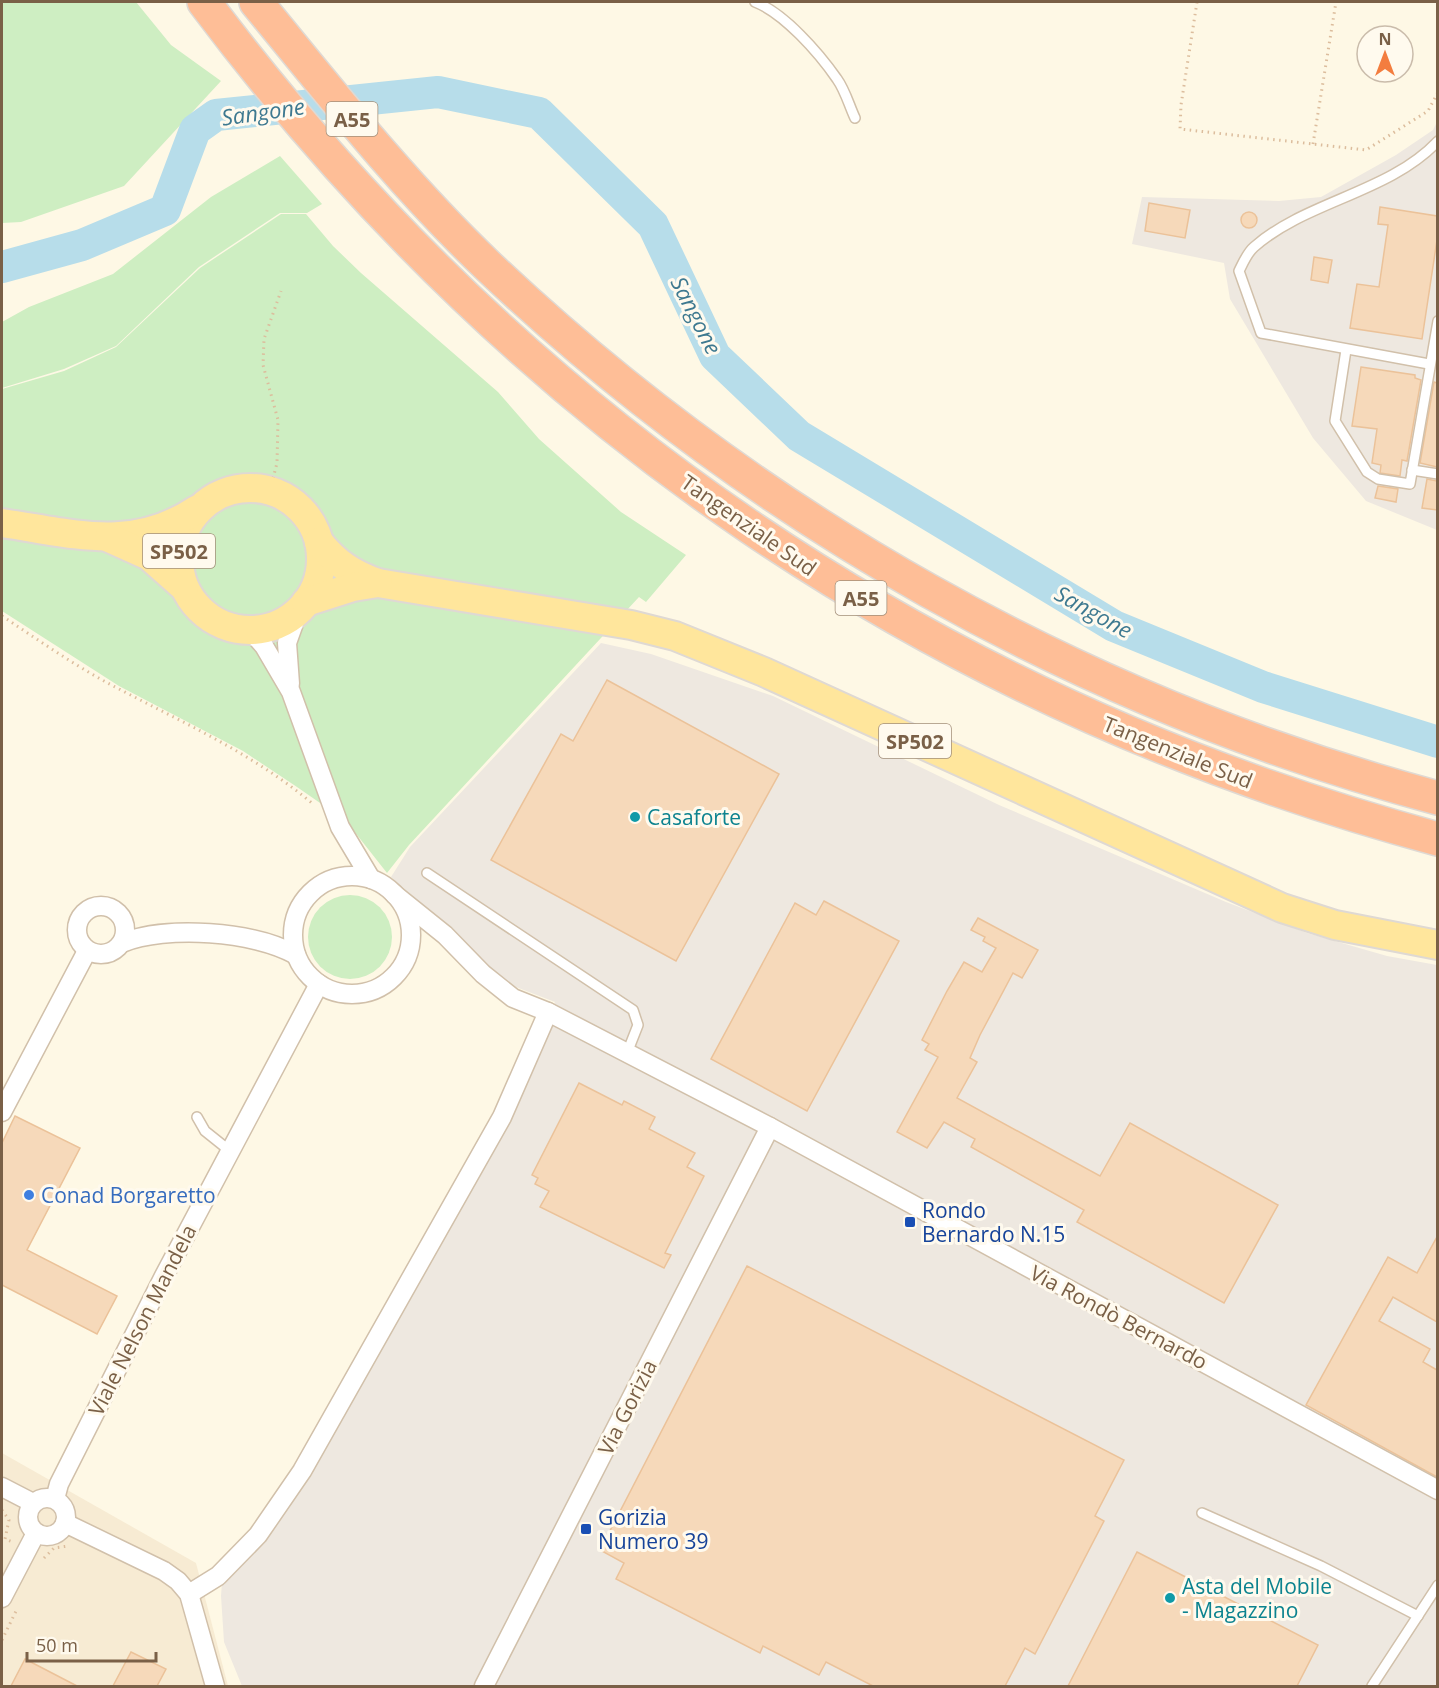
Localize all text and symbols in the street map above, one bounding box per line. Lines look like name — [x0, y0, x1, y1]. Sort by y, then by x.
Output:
north arrow — [1355, 24, 1415, 84]
text: N — [1378, 28, 1392, 50]
water label: Sangone — [219, 90, 307, 132]
road number: A55 — [326, 102, 378, 136]
water label: Sangone — [665, 271, 729, 359]
street label: Tangenziale Sud — [676, 468, 822, 582]
road number: SP502 — [143, 534, 215, 568]
water label: Sangone — [1050, 578, 1138, 644]
road number: A55 — [836, 581, 886, 615]
street label: Tangenziale Sud — [1099, 709, 1257, 795]
road number: SP502 — [879, 724, 951, 758]
place label: Casaforte — [647, 803, 741, 831]
marker: Casaforte — [628, 810, 642, 824]
place label: Conad Borgaretto — [41, 1181, 216, 1209]
marker: Conad Borgaretto — [22, 1188, 36, 1202]
place label: Rondo Bernardo N.15 — [922, 1196, 1065, 1248]
marker: Rondo Bernardo N.15 — [903, 1215, 917, 1229]
street label: Viale Nelson Mandela — [82, 1220, 202, 1420]
street label: Via Rondò Bernardo — [1025, 1258, 1213, 1376]
street label: Via Gorizia — [591, 1355, 663, 1459]
place label: Gorizia Numero 39 — [598, 1503, 709, 1555]
marker: Gorizia Numero 39 — [579, 1522, 593, 1536]
place label: Asta del Mobile - Magazzino — [1182, 1572, 1332, 1624]
marker: Asta del Mobile - Magazzino — [1163, 1591, 1177, 1605]
scale bar — [27, 1625, 156, 1663]
text: 50 m — [36, 1633, 78, 1657]

